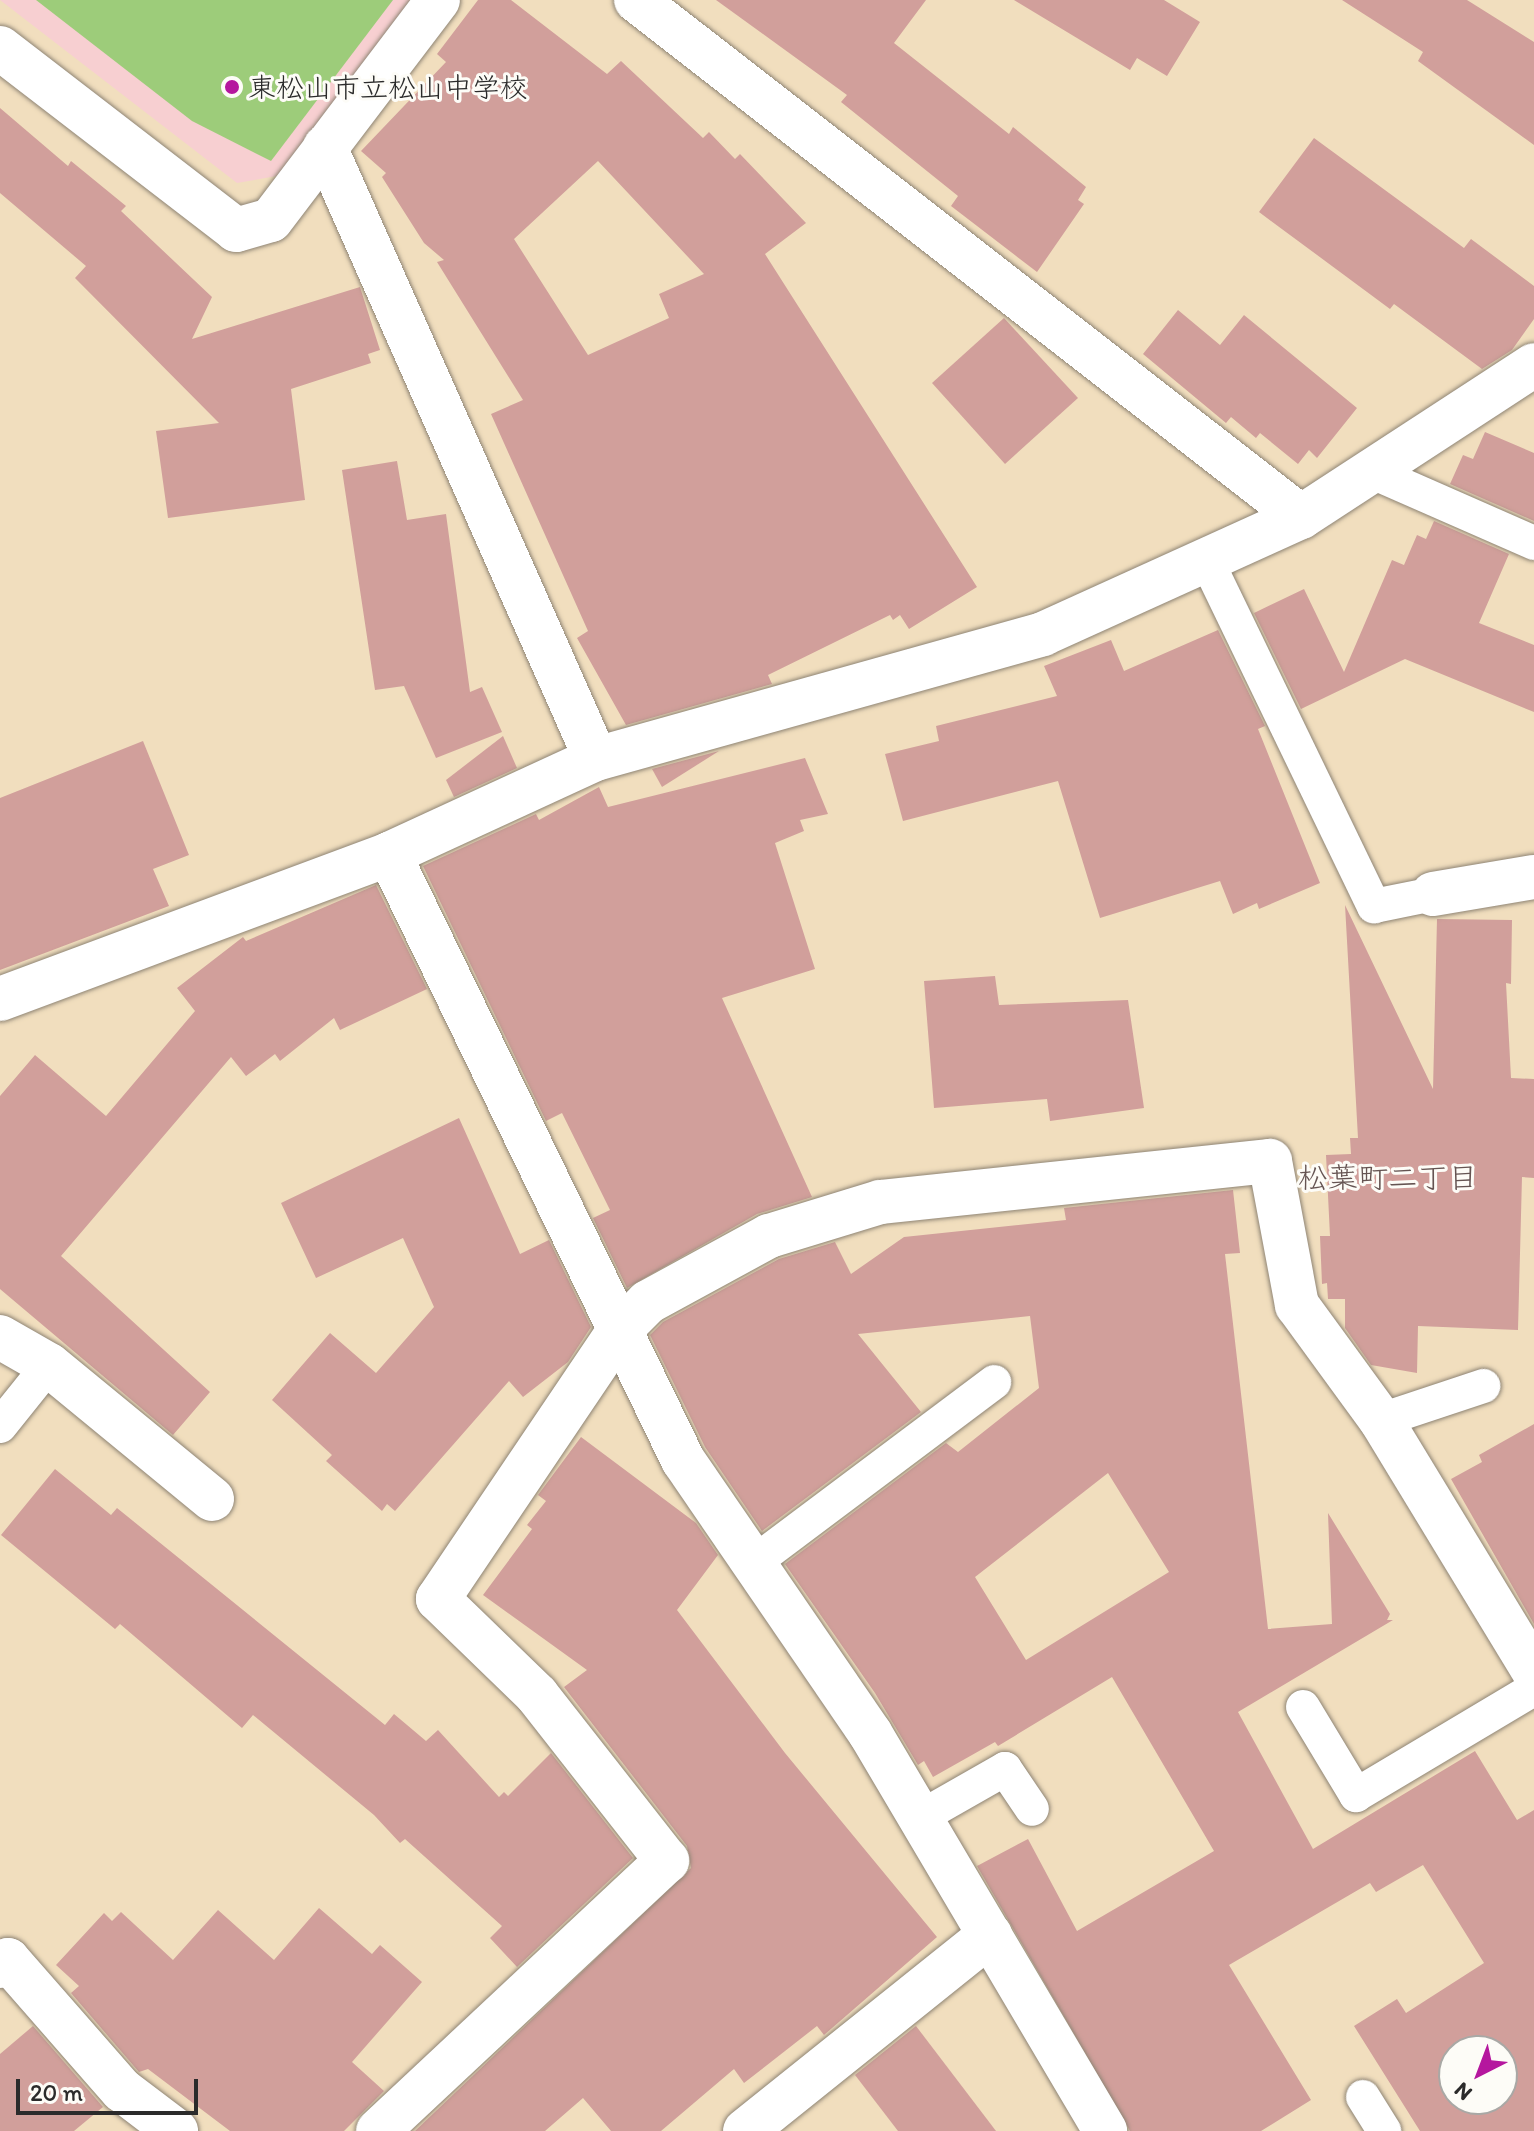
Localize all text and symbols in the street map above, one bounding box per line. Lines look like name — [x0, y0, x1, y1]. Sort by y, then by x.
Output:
place label: 東松山市立松山中学校 — [248, 70, 528, 104]
marker: 東松山市立松山中学校 — [223, 78, 241, 96]
district label: 松葉町二丁目 — [1298, 1160, 1478, 1196]
north arrow — [1438, 2035, 1518, 2115]
scale bar — [20, 2063, 202, 2113]
text: N — [1448, 2077, 1478, 2107]
text: 20 m — [30, 2078, 83, 2107]

